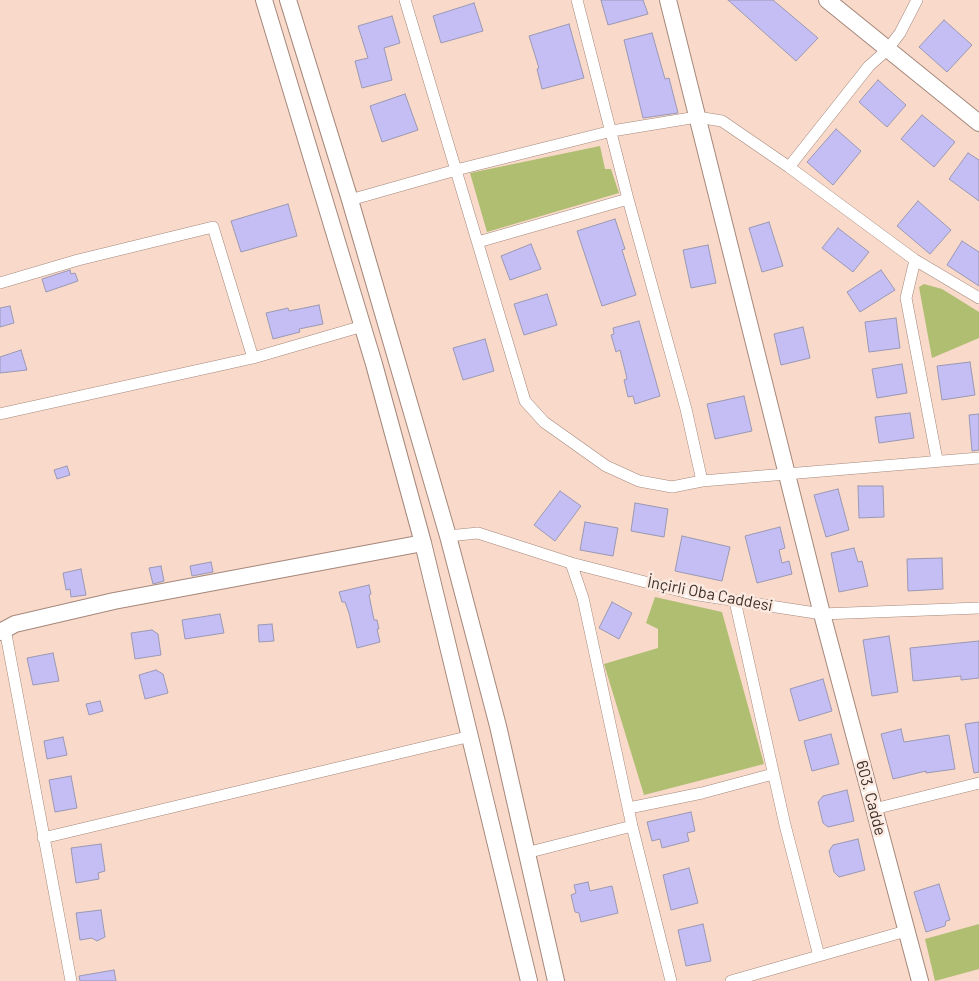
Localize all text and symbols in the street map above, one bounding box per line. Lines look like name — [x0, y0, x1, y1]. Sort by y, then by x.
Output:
street label: İnçirli Oba Caddesi — [646, 572, 774, 616]
street label: 603. Cadde — [852, 758, 890, 838]

